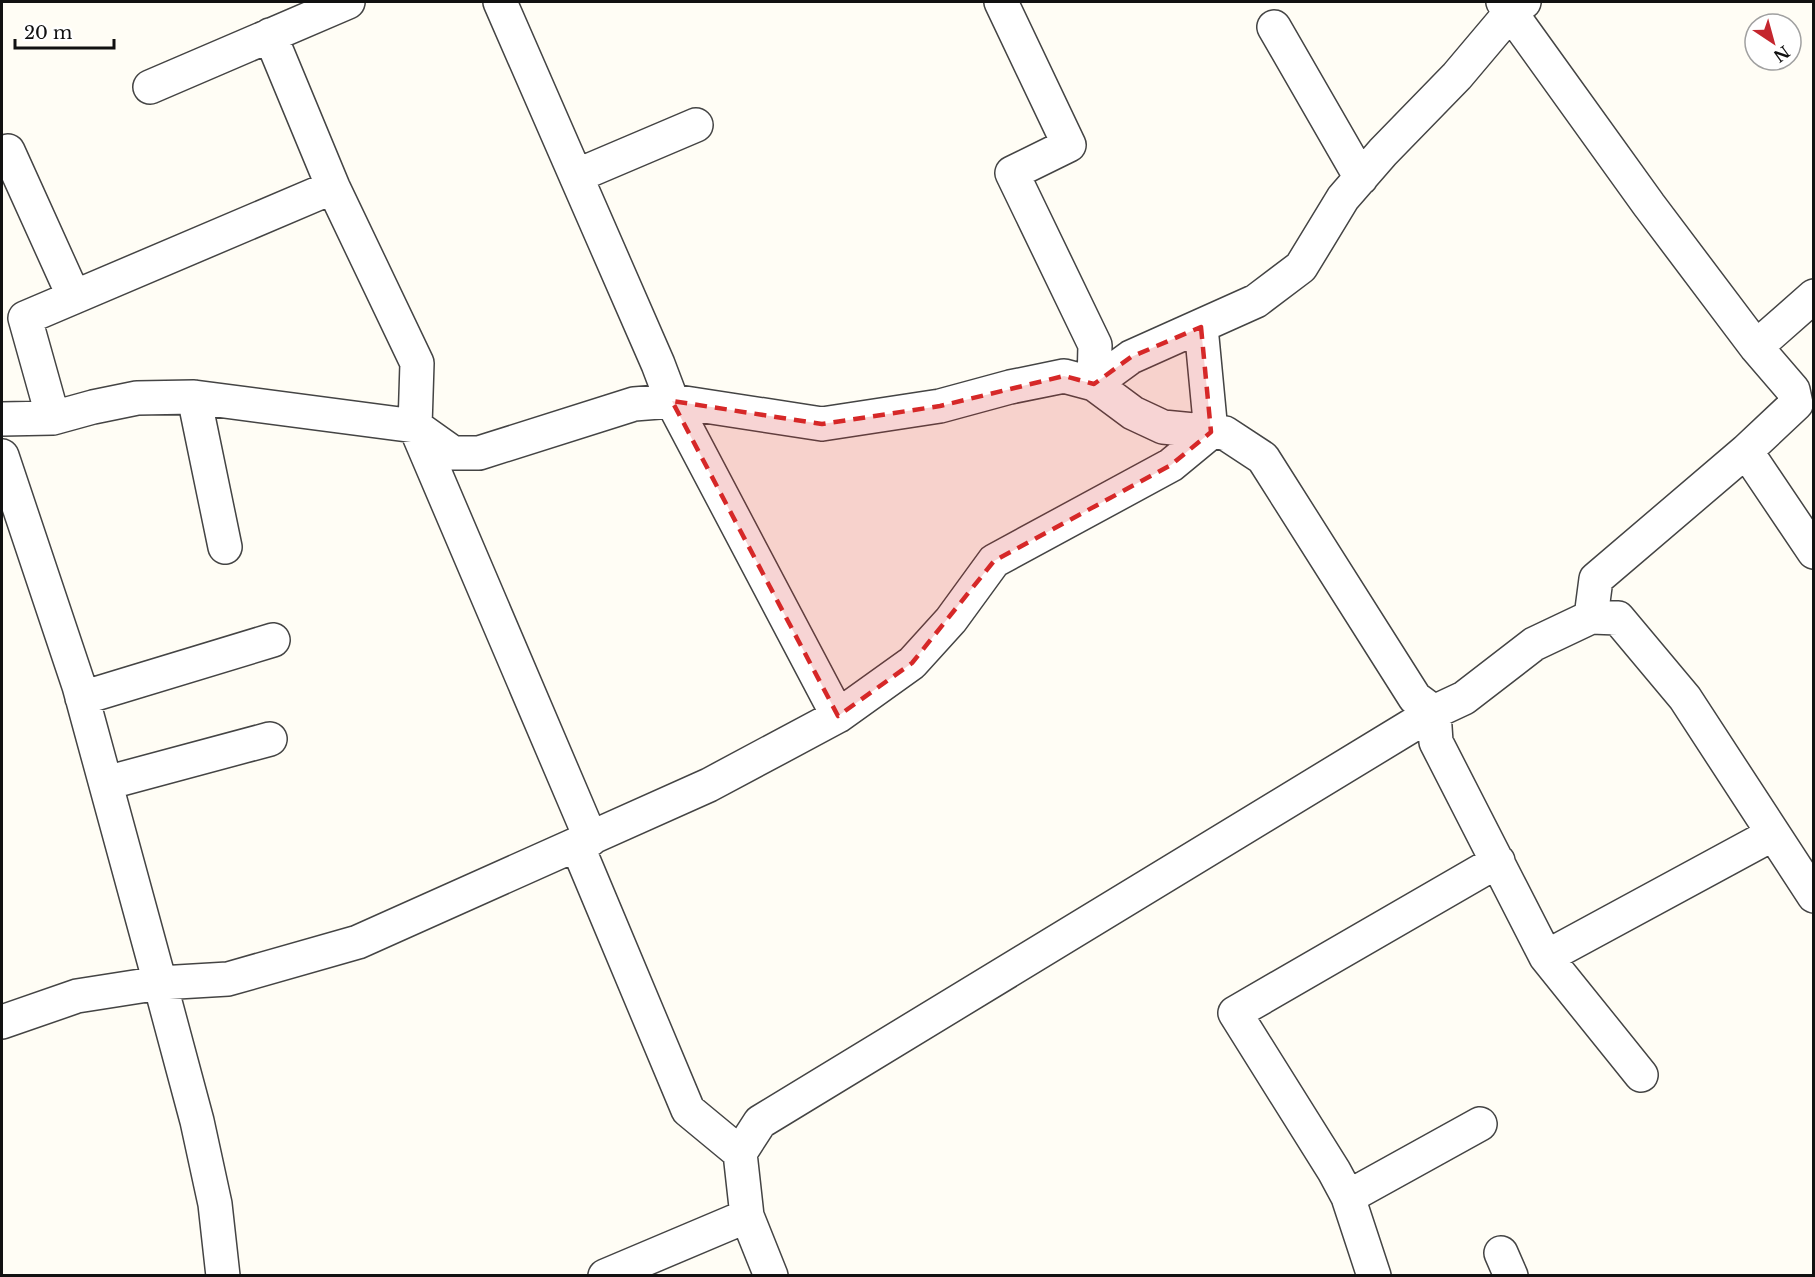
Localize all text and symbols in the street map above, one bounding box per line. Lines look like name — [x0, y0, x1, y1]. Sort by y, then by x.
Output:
scale bar — [15, 12, 114, 50]
north arrow — [1743, 12, 1803, 72]
text: 20 m — [24, 22, 72, 44]
text: N — [1770, 42, 1794, 67]

